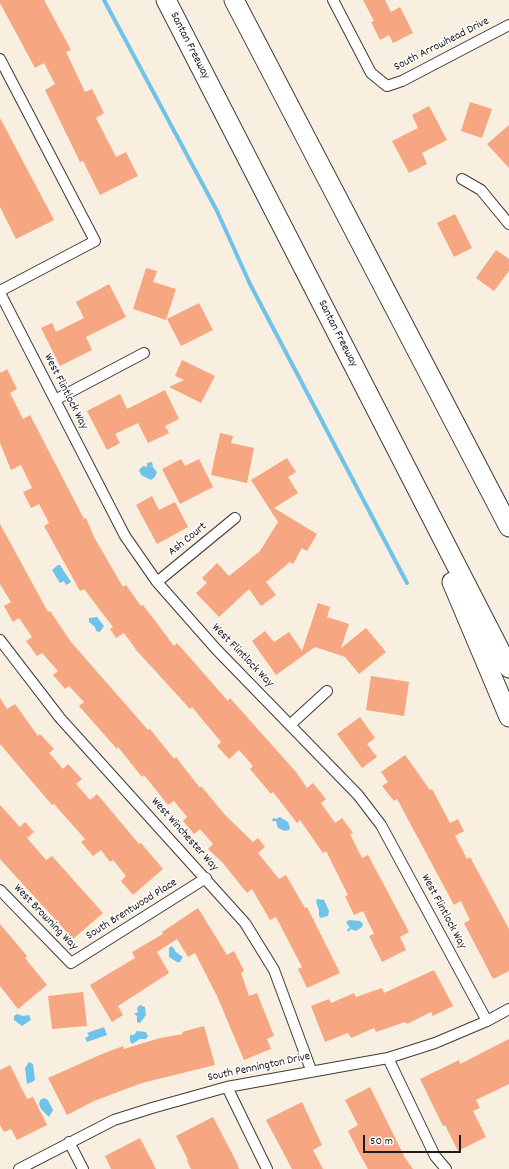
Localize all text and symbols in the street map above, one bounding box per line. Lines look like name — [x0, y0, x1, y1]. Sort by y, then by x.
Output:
street label: Santan Freeway — [166, 10, 212, 82]
street label: South Arrowhead Drive — [392, 15, 492, 75]
street label: Santan Freeway — [314, 298, 360, 370]
street label: West Flintlock Way — [40, 352, 90, 432]
street label: Ash Court — [166, 520, 210, 560]
street label: West Flintlock Way — [208, 621, 276, 691]
street label: West Winchester Way — [147, 795, 221, 875]
street label: West Flintlock Way — [417, 872, 469, 952]
street label: South Brentwood Place — [84, 876, 180, 944]
street label: West Browning Way — [10, 882, 80, 954]
street label: South Pennington Drive — [206, 1050, 312, 1086]
scale bar — [365, 1127, 463, 1153]
text: 50 m — [370, 1133, 393, 1150]

